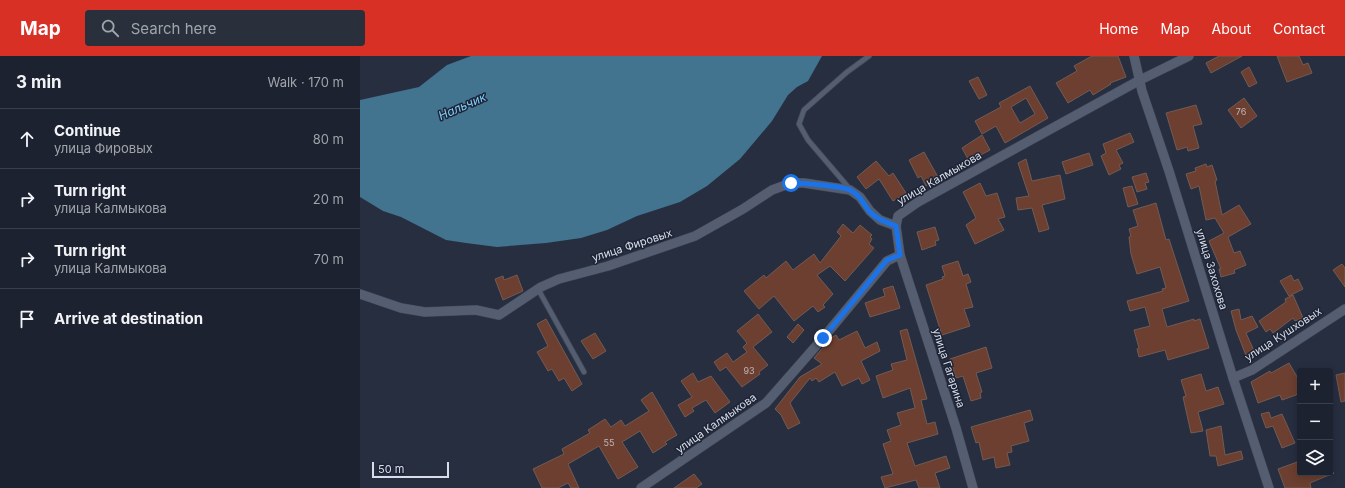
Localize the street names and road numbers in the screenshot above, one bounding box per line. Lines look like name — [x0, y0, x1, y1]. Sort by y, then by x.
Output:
street label: улица Калмыкова — [894, 148, 984, 208]
street label: улица Фировых — [590, 225, 674, 265]
street label: улица Захохова — [1193, 227, 1231, 311]
street label: улица Кушховых — [1242, 304, 1324, 364]
street label: улица Гагарина — [930, 326, 968, 410]
street label: улица Калмыкова — [673, 390, 759, 456]

